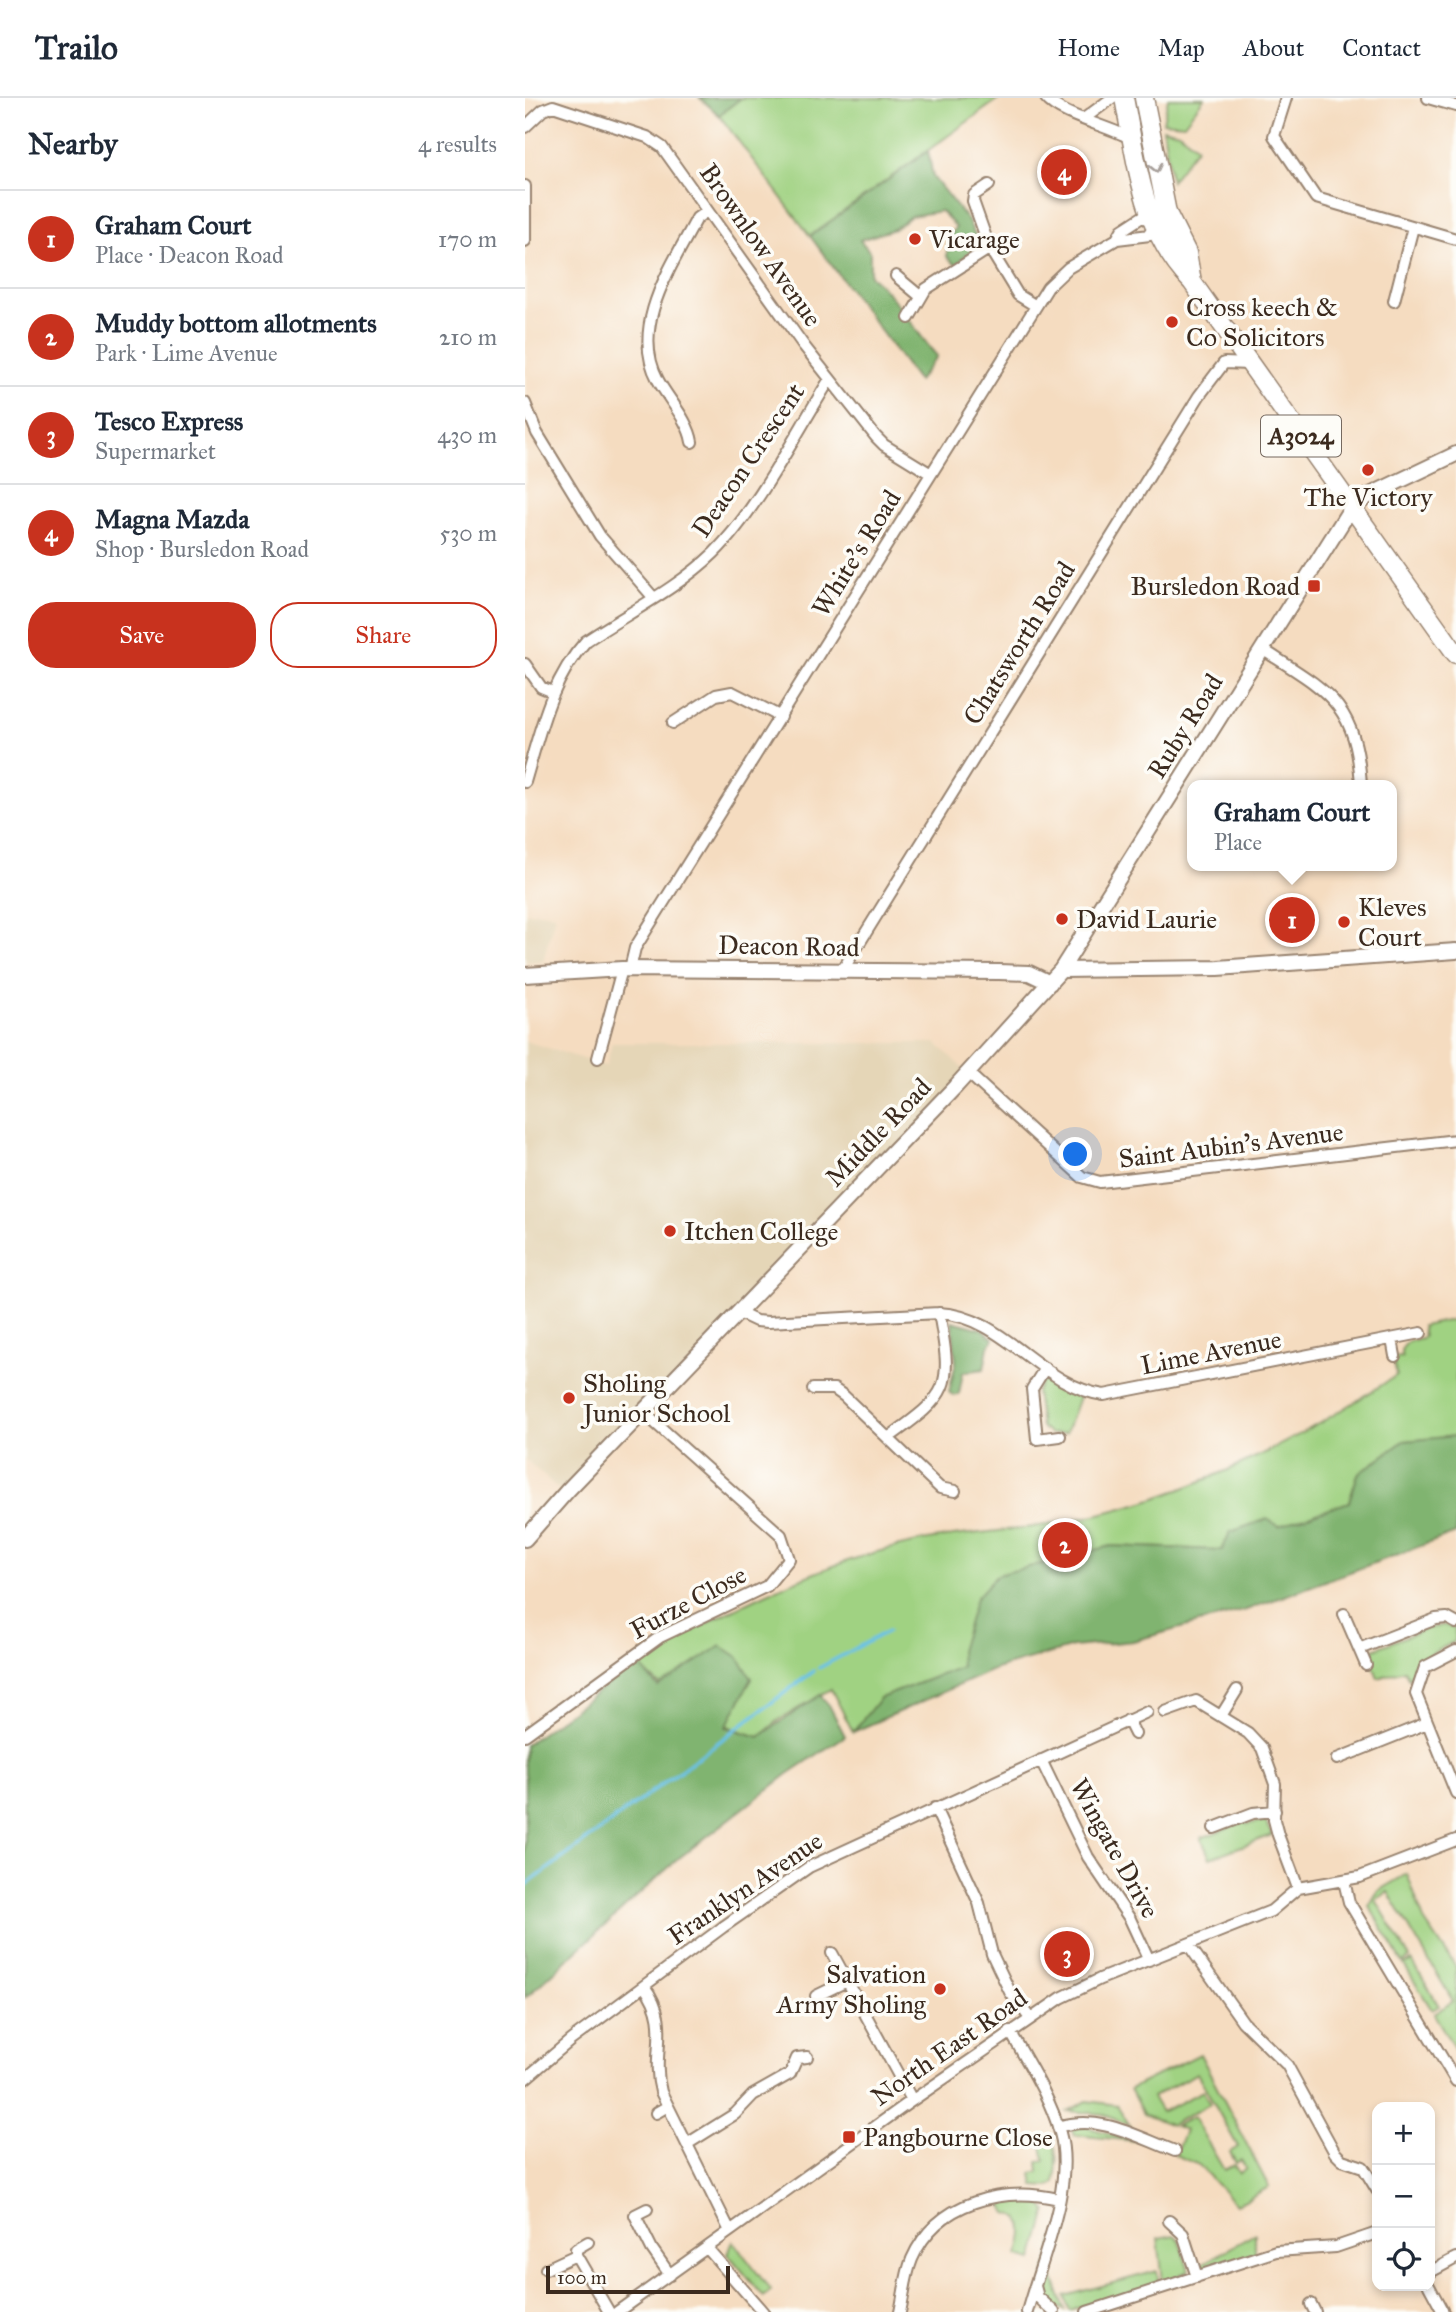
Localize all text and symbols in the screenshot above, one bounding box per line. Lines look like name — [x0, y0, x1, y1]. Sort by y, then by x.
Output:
text: Trailo — [35, 28, 118, 68]
text: Home — [1057, 33, 1120, 63]
text: Map — [1158, 33, 1205, 63]
text: About — [1243, 33, 1304, 63]
text: Contact — [1342, 33, 1421, 63]
text: Nearby — [28, 126, 118, 162]
text: 4 results — [418, 130, 497, 158]
pin: 4 — [1041, 146, 1087, 198]
street label: Brownlow Avenue — [693, 157, 829, 333]
one-way arrow — [1148, 162, 1162, 174]
text: Graham Court — [95, 209, 251, 241]
place label: Vicarage — [928, 223, 1020, 255]
text: 1 — [46, 225, 56, 253]
text: 170 m — [438, 225, 497, 253]
marker: Vicarage — [907, 231, 923, 247]
text: Place · Deacon Road — [95, 241, 284, 269]
place label: Cross keech & Co Solicitors — [1186, 291, 1338, 353]
text: Muddy bottom allotments — [95, 307, 377, 339]
marker: Cross keech & Co Solicitors — [1164, 314, 1180, 330]
text: 2 — [45, 323, 57, 351]
text: 210 m — [439, 323, 497, 351]
text: Park · Lime Avenue — [95, 339, 278, 367]
street label: Deacon Crescent — [685, 377, 811, 543]
text: Tesco Express — [95, 405, 243, 437]
road number: A3024 — [1261, 416, 1341, 456]
text: 3 — [46, 421, 56, 449]
text: 430 m — [437, 421, 497, 449]
text: Supermarket — [95, 437, 216, 465]
marker: The Victory — [1360, 462, 1376, 478]
place label: The Victory — [1303, 481, 1433, 513]
street label: White's Road — [805, 484, 907, 622]
text: Magna Mazda — [95, 503, 249, 535]
text: 4 — [45, 519, 57, 547]
text: 530 m — [439, 519, 497, 547]
text: Shop · Bursledon Road — [95, 535, 309, 563]
street label: Chatsworth Road — [956, 556, 1082, 730]
place label: Bursledon Road — [1131, 570, 1300, 602]
marker: Bursledon Road — [1306, 578, 1322, 594]
button: Save — [28, 602, 256, 668]
button: Share — [270, 602, 497, 668]
street label: Ruby Road — [1140, 668, 1230, 784]
popup — [1187, 780, 1397, 871]
text: Graham Court — [1214, 796, 1370, 828]
text: Place — [1214, 828, 1262, 856]
place label: Kleves Court — [1358, 891, 1427, 953]
pin: 1 — [1269, 894, 1315, 946]
place label: David Laurie — [1076, 903, 1217, 935]
marker: David Laurie — [1054, 911, 1070, 927]
marker: Kleves Court — [1336, 914, 1352, 930]
street label: Deacon Road — [718, 929, 860, 963]
street label: Middle Road — [818, 1071, 938, 1193]
street label: Saint Aubin's Avenue — [1117, 1115, 1345, 1175]
your location — [1058, 1137, 1092, 1171]
place label: Itchen College — [684, 1215, 838, 1247]
marker: Itchen College — [662, 1223, 678, 1239]
street label: Lime Avenue — [1138, 1323, 1284, 1381]
place label: Sholing Junior School — [580, 1367, 730, 1429]
marker: Sholing Junior School — [561, 1390, 577, 1406]
pin: 2 — [1042, 1519, 1088, 1571]
street label: Furze Close — [624, 1558, 752, 1646]
street label: Wingate Drive — [1063, 1773, 1167, 1924]
street label: Franklyn Avenue — [662, 1824, 829, 1952]
pin: 3 — [1044, 1928, 1090, 1980]
place label: Salvation Army Sholing — [776, 1958, 927, 2020]
street label: North East Road — [865, 1981, 1033, 2113]
marker: Salvation Army Sholing — [932, 1981, 948, 1997]
map controls — [1372, 2102, 1435, 2291]
button: + — [1372, 2102, 1435, 2165]
place label: Pangbourne Close — [863, 2121, 1053, 2153]
marker: Pangbourne Close — [841, 2129, 857, 2145]
button: − — [1372, 2165, 1435, 2228]
button: locate — [1372, 2228, 1435, 2291]
scale bar — [546, 2263, 730, 2295]
text: 100 m — [557, 2266, 607, 2289]

